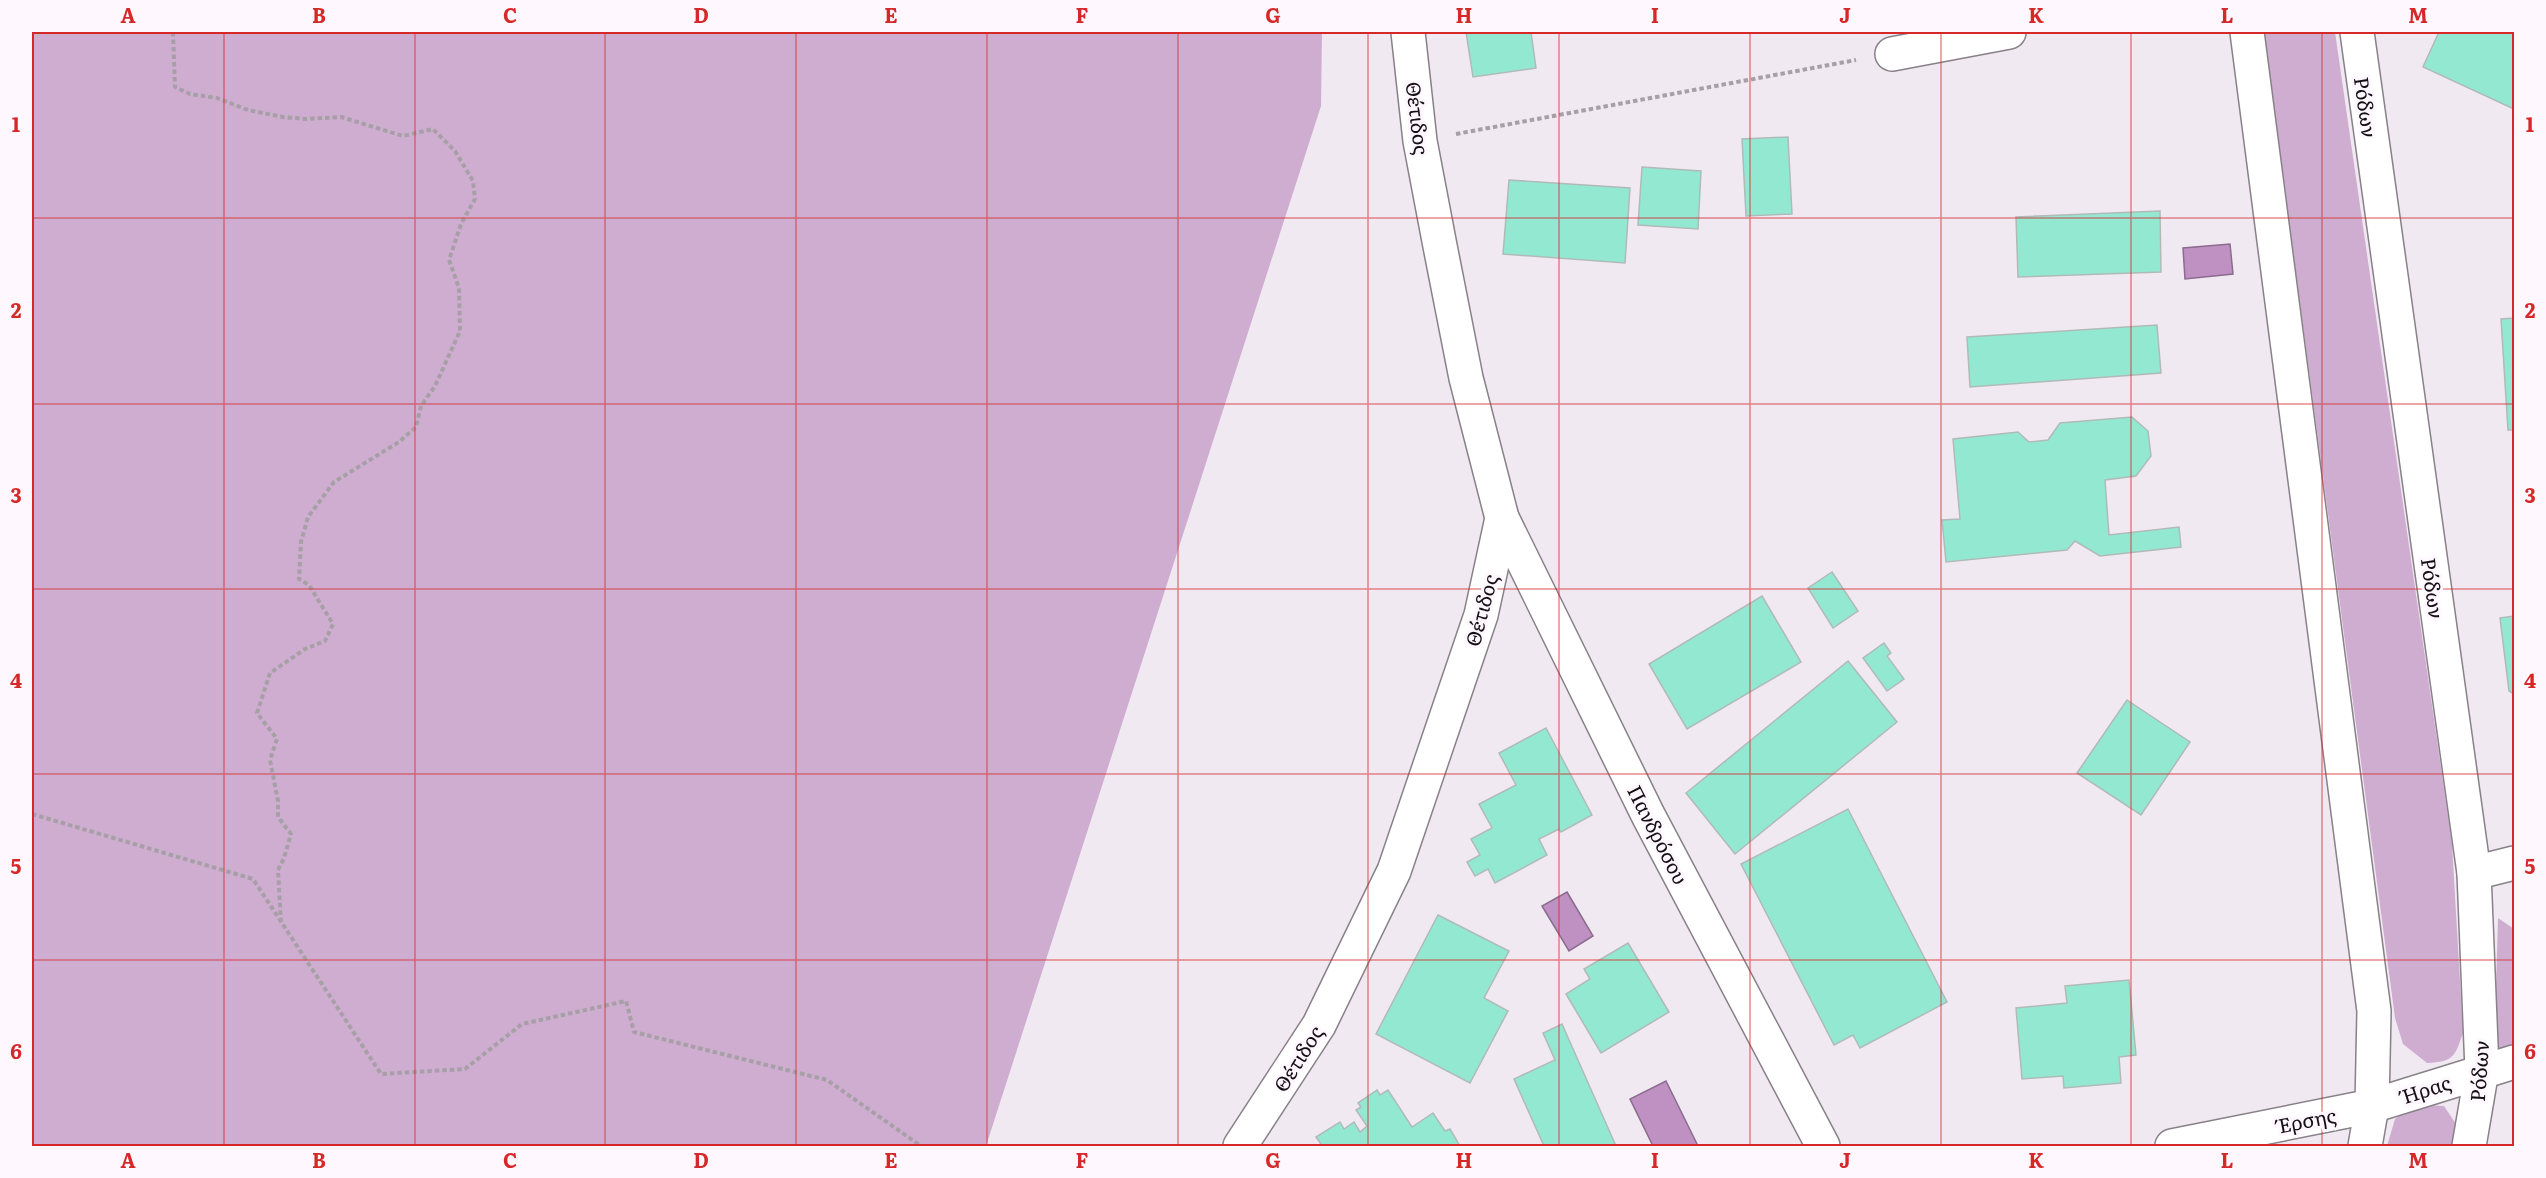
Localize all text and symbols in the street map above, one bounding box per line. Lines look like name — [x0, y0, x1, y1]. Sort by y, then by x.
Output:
text: A — [120, 0, 136, 29]
text: B — [312, 0, 326, 29]
text: C — [503, 0, 517, 29]
text: D — [693, 0, 709, 29]
text: E — [884, 0, 898, 29]
text: F — [1076, 0, 1089, 29]
text: G — [1265, 0, 1281, 29]
text: H — [1456, 0, 1472, 29]
text: I — [1651, 0, 1659, 29]
text: J — [1839, 0, 1851, 29]
text: K — [2028, 0, 2044, 29]
text: L — [2221, 0, 2234, 29]
text: M — [2408, 0, 2428, 29]
street label: Ρόδων — [2348, 75, 2386, 139]
street label: Θέτιδος — [1400, 80, 1438, 156]
text: 1 — [12, 108, 20, 138]
text: 1 — [2526, 108, 2534, 138]
text: 2 — [11, 294, 22, 324]
text: 2 — [2525, 294, 2536, 324]
text: 3 — [10, 479, 22, 509]
text: 3 — [2524, 479, 2536, 509]
street label: Ρόδων — [2415, 556, 2453, 620]
street label: Θέτιδος — [1456, 570, 1504, 650]
text: 4 — [10, 664, 22, 694]
text: 4 — [2524, 664, 2536, 694]
street label: Πανδρόσου — [1621, 779, 1697, 889]
text: 5 — [11, 850, 22, 880]
text: 5 — [2525, 850, 2536, 880]
street label: Θέτιδος — [1265, 1019, 1329, 1097]
text: 6 — [10, 1035, 22, 1065]
text: 6 — [2524, 1035, 2536, 1065]
street label: Ρόδων — [2461, 1039, 2495, 1103]
street label: Ήρας — [2394, 1066, 2454, 1111]
street label: Έρσης — [2272, 1099, 2339, 1140]
text: A — [120, 1144, 136, 1174]
text: B — [312, 1144, 326, 1174]
text: C — [503, 1144, 517, 1174]
text: D — [693, 1144, 709, 1174]
text: E — [884, 1144, 898, 1174]
text: F — [1076, 1144, 1089, 1174]
text: G — [1265, 1144, 1281, 1174]
text: H — [1456, 1144, 1472, 1174]
text: I — [1651, 1144, 1659, 1174]
text: J — [1839, 1144, 1851, 1174]
text: K — [2028, 1144, 2044, 1174]
text: L — [2221, 1144, 2234, 1174]
text: M — [2408, 1144, 2428, 1174]

